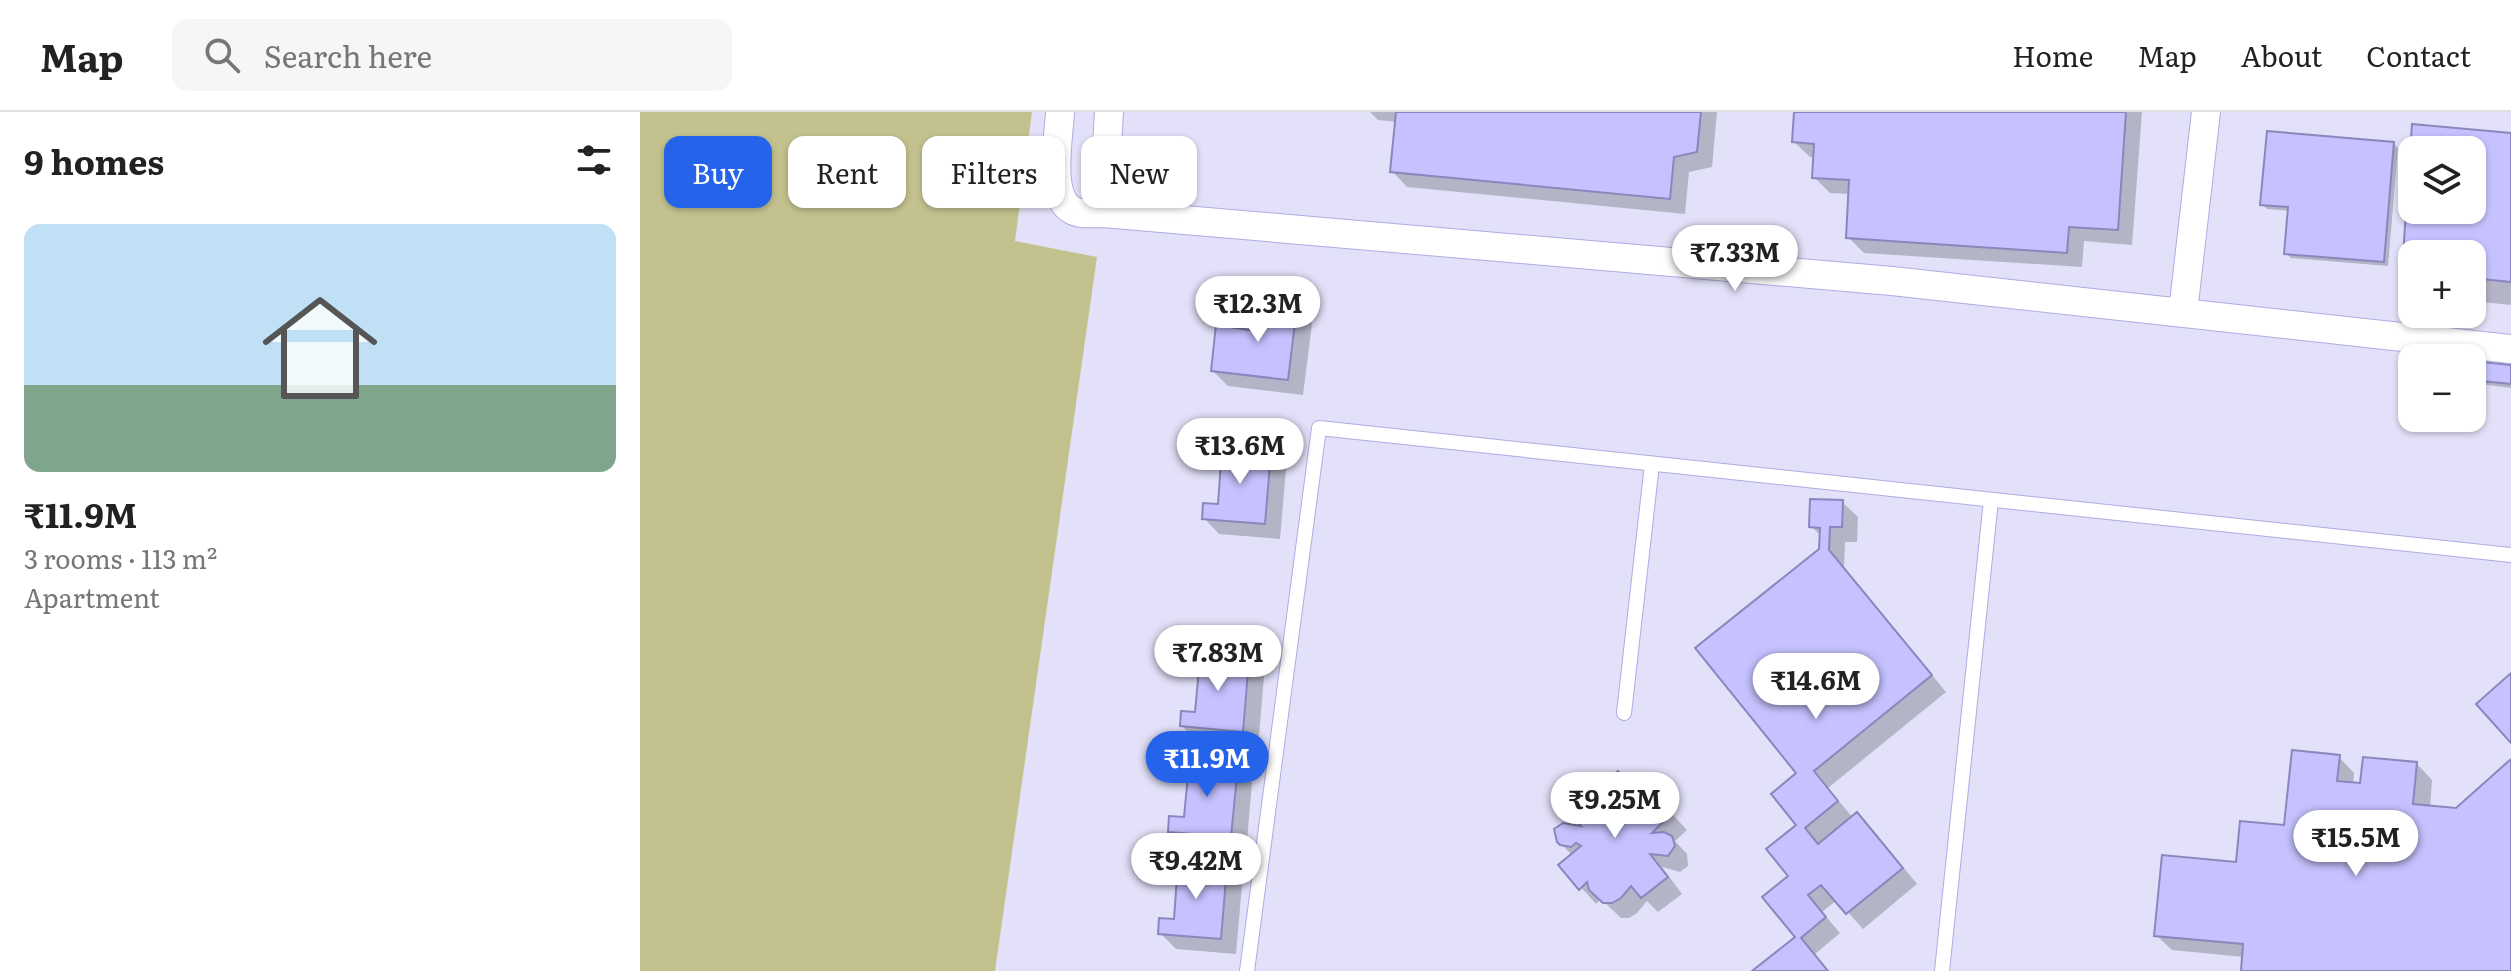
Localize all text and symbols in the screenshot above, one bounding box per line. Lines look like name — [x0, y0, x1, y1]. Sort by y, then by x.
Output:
search box — [172, 19, 732, 91]
text: Map — [40, 27, 124, 84]
icon: search — [200, 33, 244, 77]
text: Search here — [264, 33, 432, 77]
text: Home — [2012, 34, 2093, 76]
text: Map — [2137, 34, 2197, 76]
text: About — [2241, 34, 2322, 76]
text: Contact — [2366, 34, 2471, 76]
text: 9 homes — [24, 135, 164, 185]
chip: Buy — [664, 136, 772, 208]
chip: Rent — [788, 136, 906, 208]
chip: Filters — [922, 136, 1065, 208]
chip: New — [1081, 136, 1197, 208]
map controls — [2398, 136, 2486, 432]
button: layers — [2398, 136, 2486, 224]
icon: filters — [572, 138, 616, 182]
pin: ₹7.33M — [1670, 225, 1800, 293]
text: ₹7.33M — [1690, 231, 1780, 270]
button: + — [2398, 240, 2486, 328]
icon: home — [248, 276, 392, 420]
pin: ₹12.3M — [1193, 276, 1323, 344]
text: ₹12.3M — [1213, 282, 1303, 321]
button: − — [2398, 344, 2486, 432]
pin: ₹13.6M — [1175, 418, 1305, 486]
text: ₹13.6M — [1195, 424, 1285, 463]
text: ₹11.9M — [24, 488, 137, 538]
text: 3 rooms · 113 m² — [24, 538, 217, 577]
text: Apartment — [24, 577, 160, 616]
pin: ₹7.83M — [1153, 625, 1283, 693]
text: ₹7.83M — [1172, 631, 1264, 670]
pin: ₹14.6M — [1751, 653, 1881, 721]
text: ₹14.6M — [1771, 659, 1861, 698]
pin: ₹11.9M — [1142, 731, 1272, 799]
text: ₹11.9M — [1164, 737, 1250, 776]
pin: ₹9.25M — [1550, 772, 1680, 840]
text: ₹9.25M — [1569, 778, 1661, 817]
pin: ₹15.5M — [2291, 810, 2421, 878]
text: ₹15.5M — [2311, 816, 2401, 855]
pin: ₹9.42M — [1131, 833, 1261, 901]
text: ₹9.42M — [1149, 839, 1243, 878]

